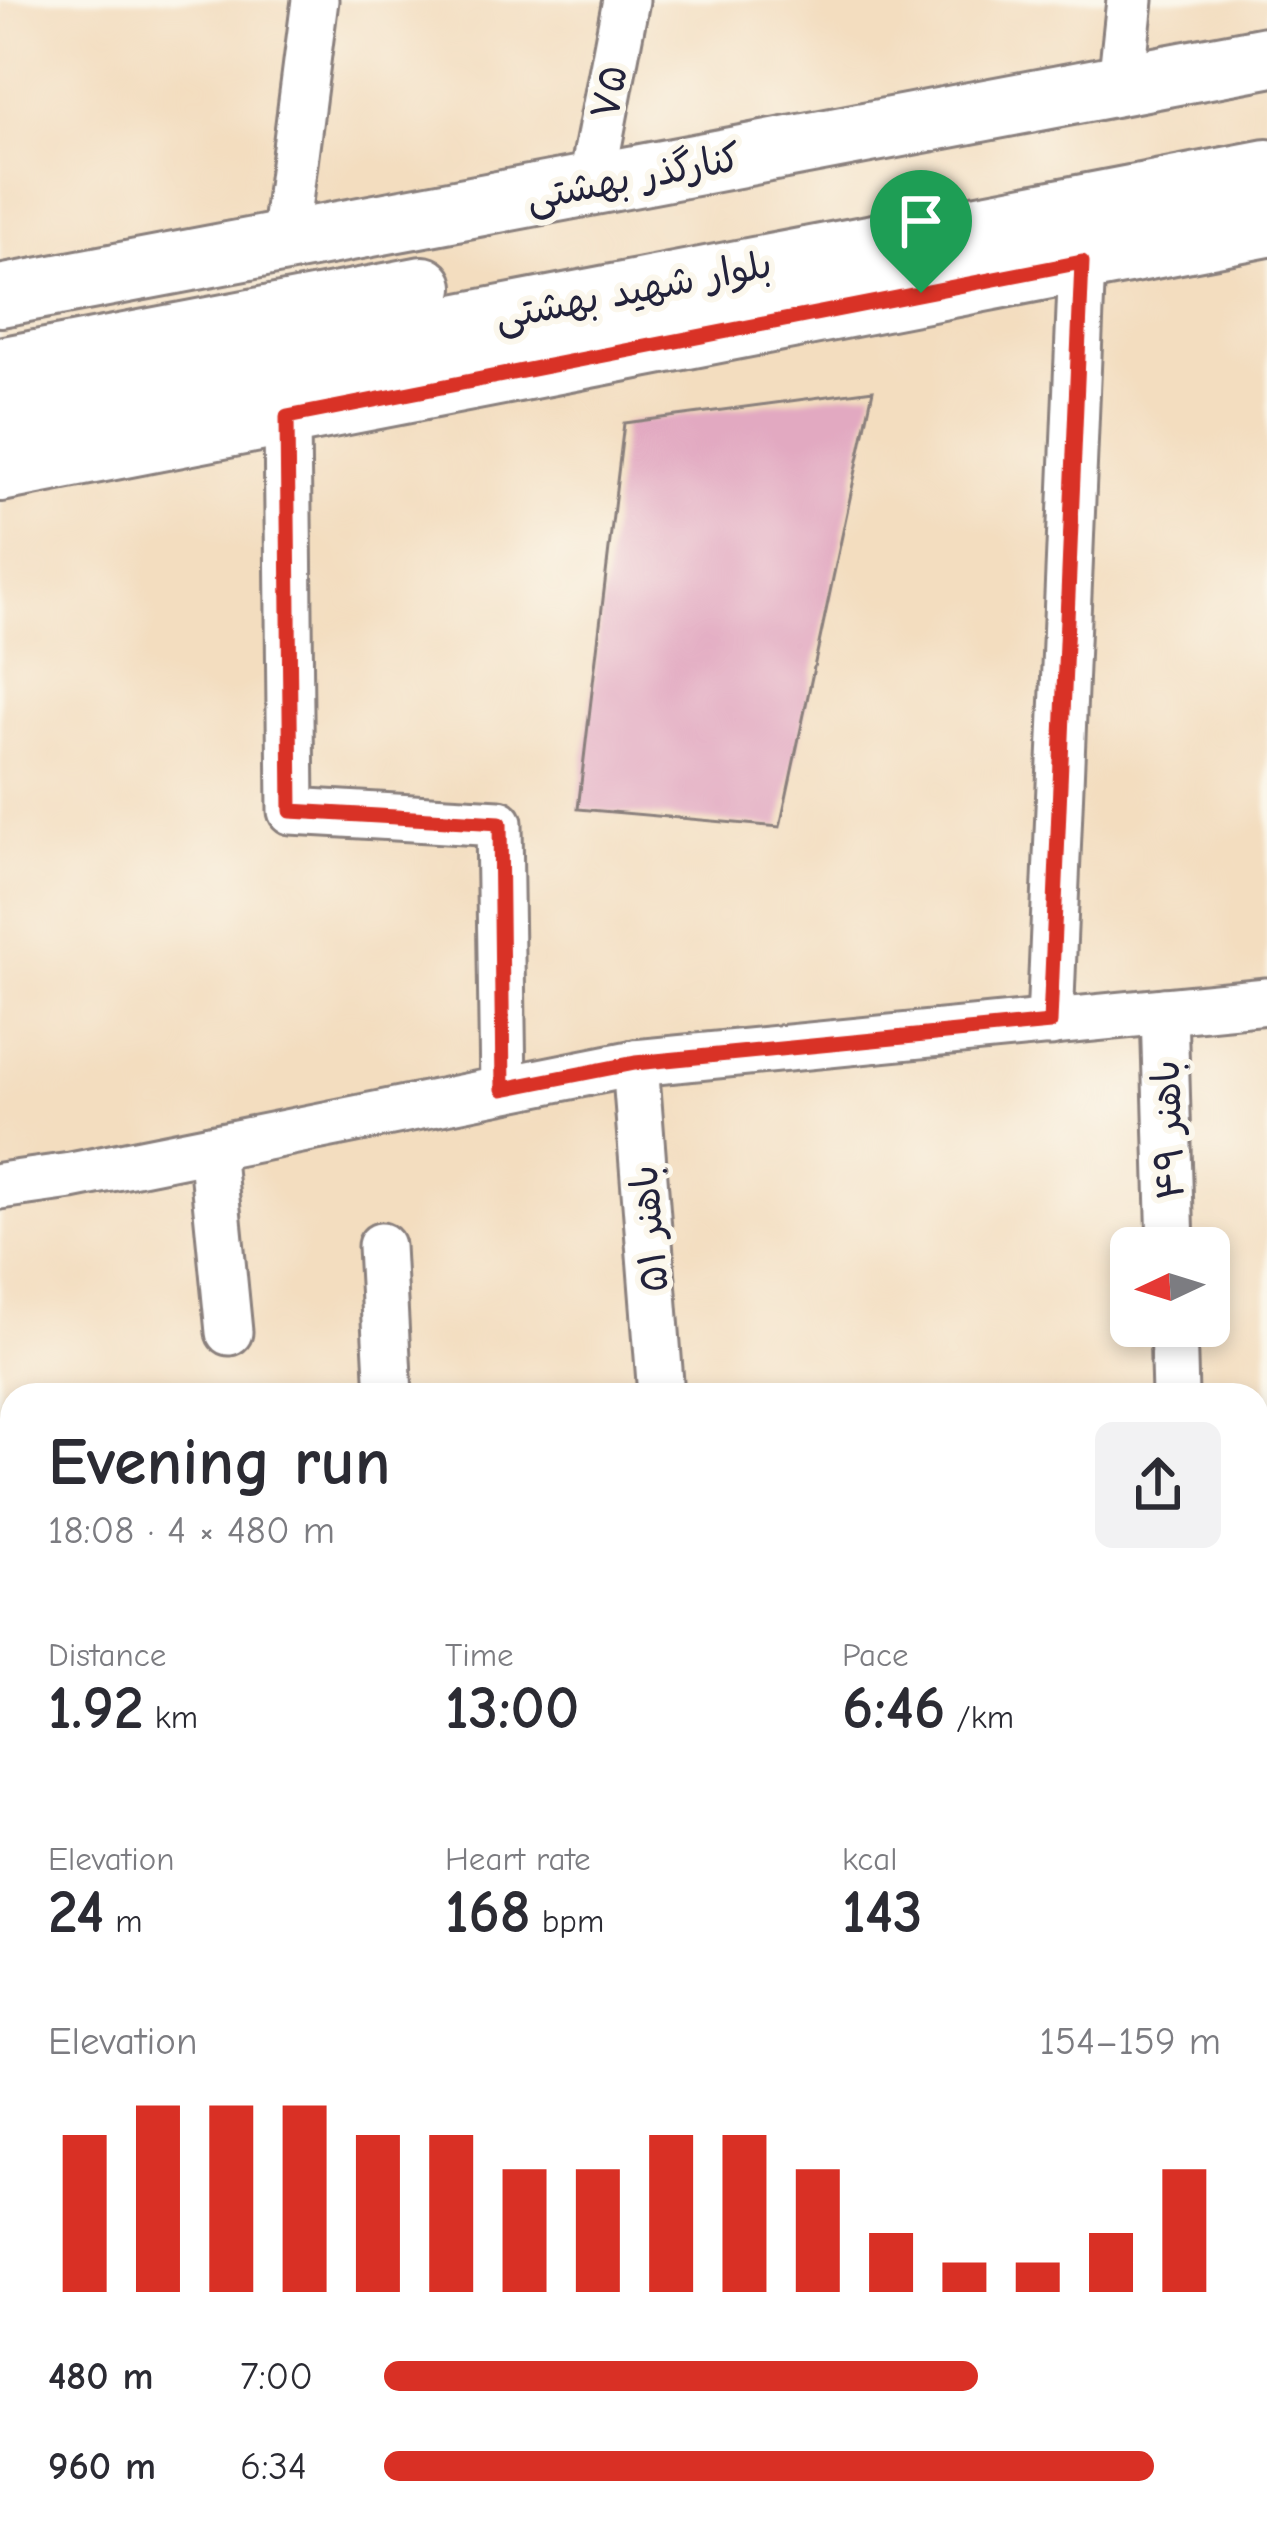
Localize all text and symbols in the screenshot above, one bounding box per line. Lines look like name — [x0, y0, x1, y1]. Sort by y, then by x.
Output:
street label: ۷۵ — [582, 61, 637, 123]
street label: کنارگذر بهشتی — [522, 135, 745, 222]
pin — [870, 170, 972, 293]
icon: arrive — [888, 188, 954, 254]
street label: بلوار شهید بهشتی — [491, 242, 776, 341]
street label: باهنر ۴۹ — [1144, 1059, 1193, 1201]
street label: باهنر ۵۱ — [622, 1163, 677, 1294]
north arrow — [1110, 1227, 1230, 1347]
map controls — [1110, 1227, 1230, 1347]
button: share — [1095, 1422, 1221, 1548]
text: Evening run — [48, 1425, 390, 1501]
text: 18:08 · 4 × 480 m — [48, 1508, 335, 1553]
text: Distance — [48, 1636, 166, 1674]
text: Time — [445, 1636, 514, 1674]
text: Pace — [842, 1636, 909, 1674]
text: 1.92 — [48, 1674, 144, 1743]
text: 13:00 — [445, 1674, 579, 1743]
text: 6:46 — [842, 1674, 945, 1743]
text: km — [144, 1698, 198, 1736]
text: /km — [945, 1698, 1014, 1736]
text: Elevation — [48, 1840, 174, 1878]
text: Heart rate — [445, 1840, 591, 1878]
text: kcal — [842, 1840, 897, 1878]
text: 24 — [48, 1878, 104, 1947]
text: 168 — [445, 1878, 531, 1947]
text: 143 — [842, 1878, 923, 1947]
text: m — [104, 1902, 143, 1940]
text: bpm — [531, 1902, 604, 1940]
text: Elevation — [48, 2019, 197, 2064]
text: 154–159 m — [1040, 2019, 1221, 2064]
text: 480 m — [48, 2354, 154, 2399]
text: 7:00 — [240, 2354, 313, 2399]
text: 960 m — [48, 2444, 156, 2489]
text: 6:34 — [240, 2444, 307, 2489]

